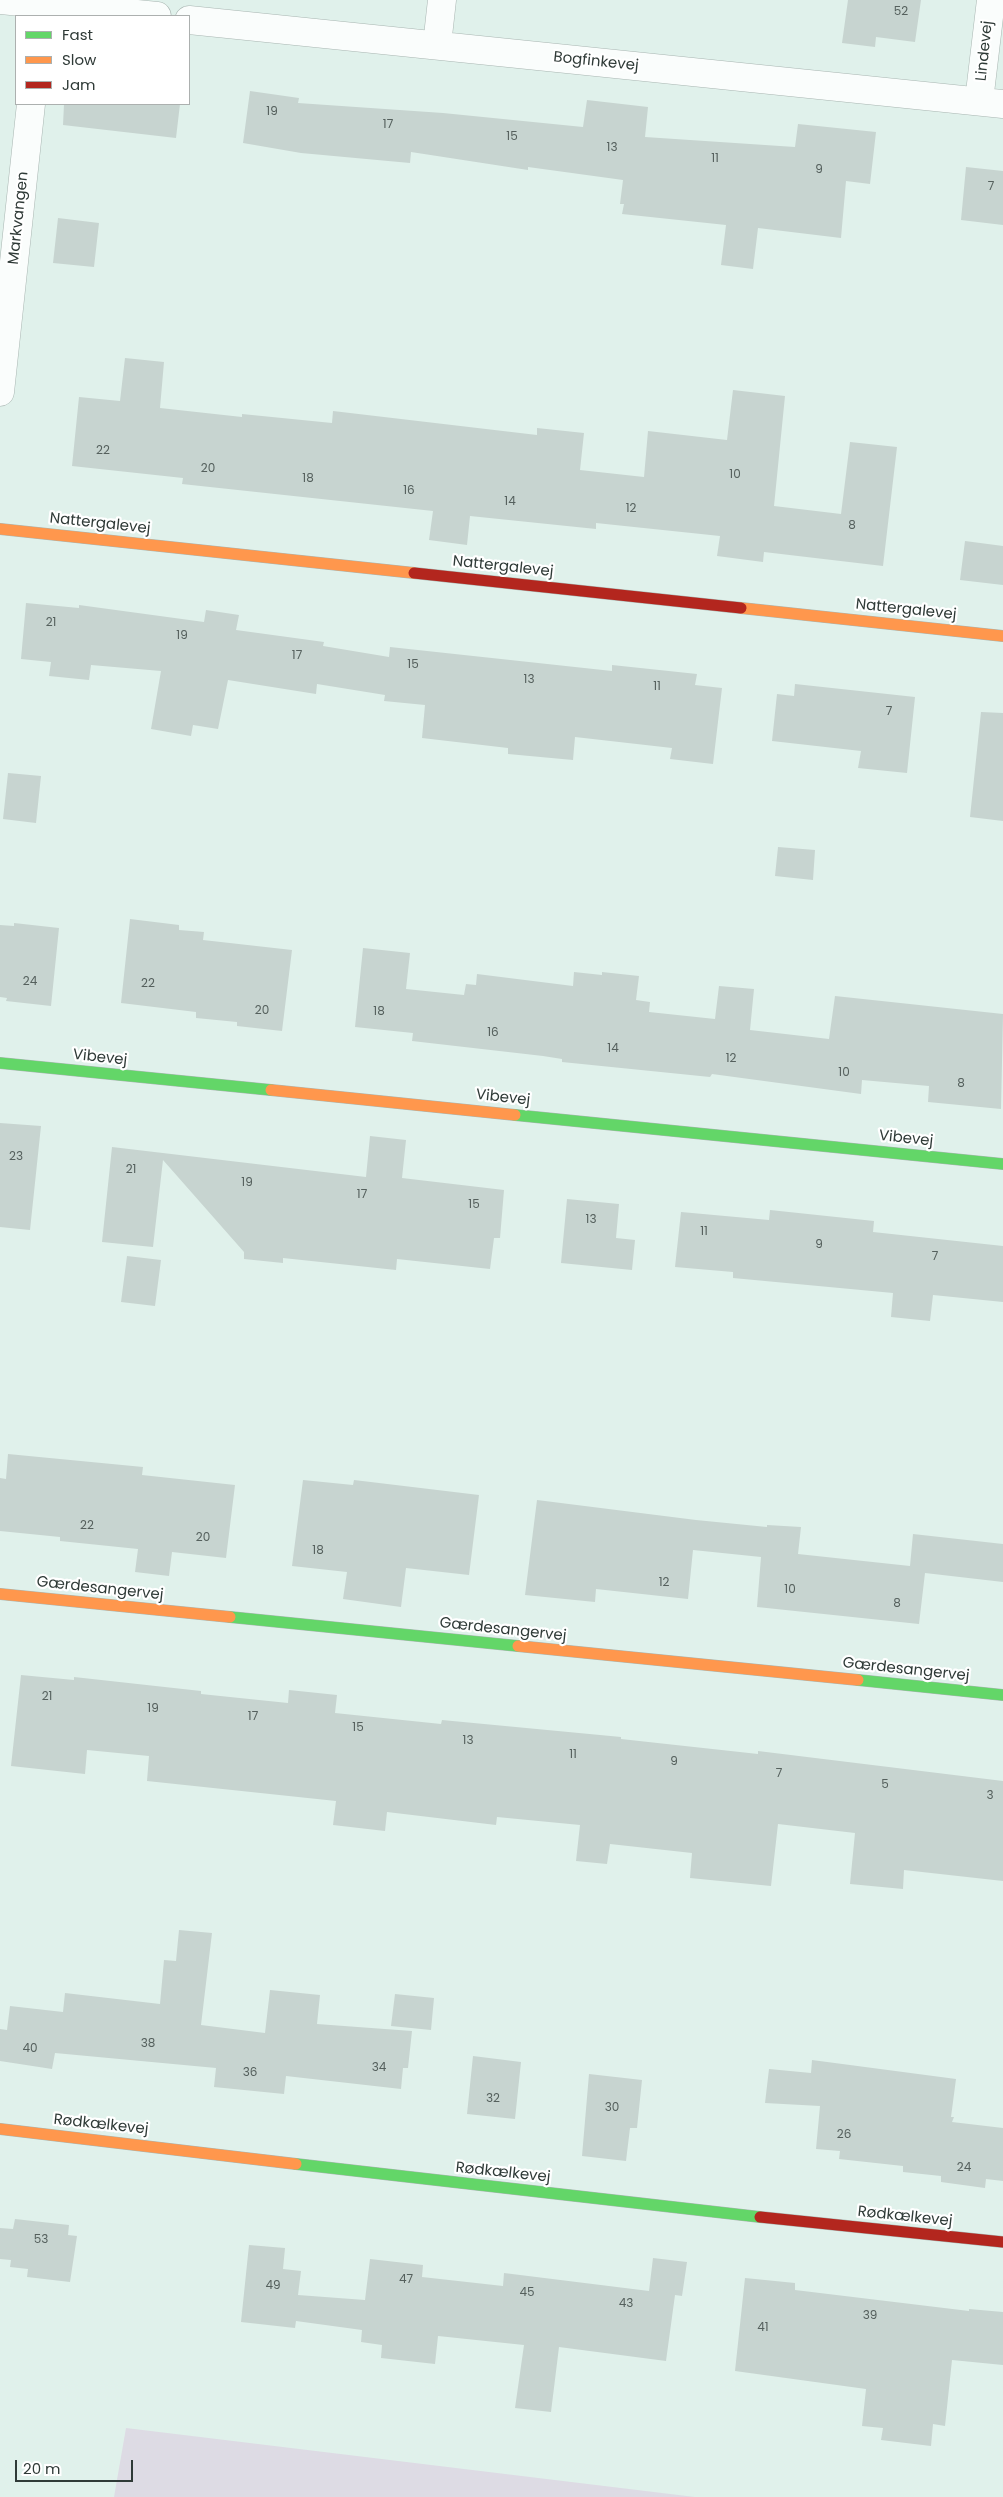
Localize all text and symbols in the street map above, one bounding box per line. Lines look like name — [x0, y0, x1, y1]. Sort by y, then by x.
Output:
house number: 52 — [894, 5, 908, 19]
legend — [15, 15, 190, 105]
street label: Lindevej — [973, 20, 997, 82]
text: Fast — [62, 24, 93, 45]
text: Slow — [62, 49, 96, 70]
street label: Bogfinkevej — [552, 49, 640, 75]
text: Jam — [62, 74, 96, 95]
house number: 19 — [266, 105, 278, 119]
house number: 17 — [383, 118, 393, 132]
house number: 15 — [506, 130, 518, 144]
house number: 13 — [607, 141, 617, 155]
house number: 11 — [711, 152, 719, 166]
house number: 9 — [815, 163, 823, 177]
street label: Markvangen — [5, 171, 33, 265]
house number: 7 — [988, 180, 994, 194]
house number: 22 — [96, 444, 110, 458]
house number: 20 — [201, 462, 215, 476]
house number: 10 — [729, 468, 741, 482]
house number: 18 — [302, 472, 314, 486]
house number: 16 — [403, 484, 415, 498]
house number: 14 — [504, 495, 516, 509]
house number: 12 — [626, 502, 636, 516]
street label: Nattergalevej — [49, 510, 151, 538]
house number: 8 — [848, 519, 856, 533]
street label: Nattergalevej — [452, 553, 554, 581]
street label: Nattergalevej — [855, 596, 957, 624]
house number: 21 — [46, 616, 56, 630]
house number: 19 — [176, 629, 188, 643]
house number: 17 — [292, 649, 302, 663]
house number: 15 — [407, 658, 419, 672]
house number: 13 — [524, 673, 534, 687]
house number: 11 — [653, 680, 661, 694]
house number: 7 — [886, 705, 892, 719]
house number: 24 — [23, 975, 37, 989]
house number: 22 — [141, 977, 155, 991]
house number: 20 — [255, 1004, 269, 1018]
house number: 18 — [373, 1005, 385, 1019]
house number: 16 — [487, 1026, 499, 1040]
house number: 14 — [607, 1042, 619, 1056]
street label: Vibevej — [72, 1046, 128, 1070]
house number: 12 — [726, 1052, 736, 1066]
house number: 10 — [838, 1066, 850, 1080]
house number: 8 — [957, 1077, 965, 1091]
street label: Vibevej — [475, 1086, 531, 1110]
street label: Vibevej — [878, 1127, 934, 1151]
house number: 23 — [9, 1150, 23, 1164]
house number: 21 — [126, 1163, 136, 1177]
house number: 19 — [241, 1176, 253, 1190]
house number: 17 — [357, 1188, 367, 1202]
house number: 15 — [468, 1198, 480, 1212]
house number: 13 — [586, 1213, 596, 1227]
house number: 11 — [700, 1225, 708, 1239]
house number: 9 — [815, 1238, 823, 1252]
house number: 7 — [932, 1250, 938, 1264]
house number: 22 — [80, 1519, 94, 1533]
house number: 20 — [196, 1531, 210, 1545]
house number: 18 — [312, 1544, 324, 1558]
street label: Gærdesangervej — [36, 1573, 164, 1605]
house number: 12 — [659, 1576, 669, 1590]
house number: 10 — [784, 1583, 796, 1597]
house number: 8 — [893, 1597, 901, 1611]
street label: Gærdesangervej — [439, 1614, 567, 1646]
street label: Gærdesangervej — [842, 1654, 970, 1686]
house number: 21 — [42, 1690, 52, 1704]
house number: 19 — [147, 1702, 159, 1716]
house number: 17 — [248, 1710, 258, 1724]
house number: 15 — [352, 1721, 364, 1735]
house number: 13 — [463, 1734, 473, 1748]
house number: 11 — [569, 1748, 577, 1762]
house number: 9 — [670, 1755, 678, 1769]
house number: 7 — [776, 1767, 782, 1781]
house number: 5 — [881, 1778, 889, 1792]
house number: 3 — [986, 1789, 994, 1803]
house number: 38 — [141, 2037, 155, 2051]
house number: 40 — [22, 2042, 38, 2056]
house number: 34 — [372, 2061, 386, 2075]
house number: 36 — [243, 2066, 257, 2080]
house number: 32 — [486, 2092, 500, 2106]
house number: 30 — [605, 2101, 619, 2115]
street label: Rødkælkevej — [53, 2111, 149, 2139]
house number: 26 — [837, 2128, 851, 2142]
street label: Rødkælkevej — [455, 2159, 551, 2187]
house number: 24 — [957, 2161, 971, 2175]
street label: Rødkælkevej — [857, 2203, 953, 2231]
house number: 53 — [34, 2233, 48, 2247]
house number: 47 — [399, 2273, 413, 2287]
house number: 49 — [265, 2279, 281, 2293]
house number: 45 — [519, 2286, 535, 2300]
house number: 43 — [619, 2297, 633, 2311]
house number: 39 — [863, 2309, 877, 2323]
house number: 41 — [757, 2321, 769, 2335]
scale bar — [18, 2450, 135, 2482]
text: 20 m — [23, 2458, 61, 2479]

